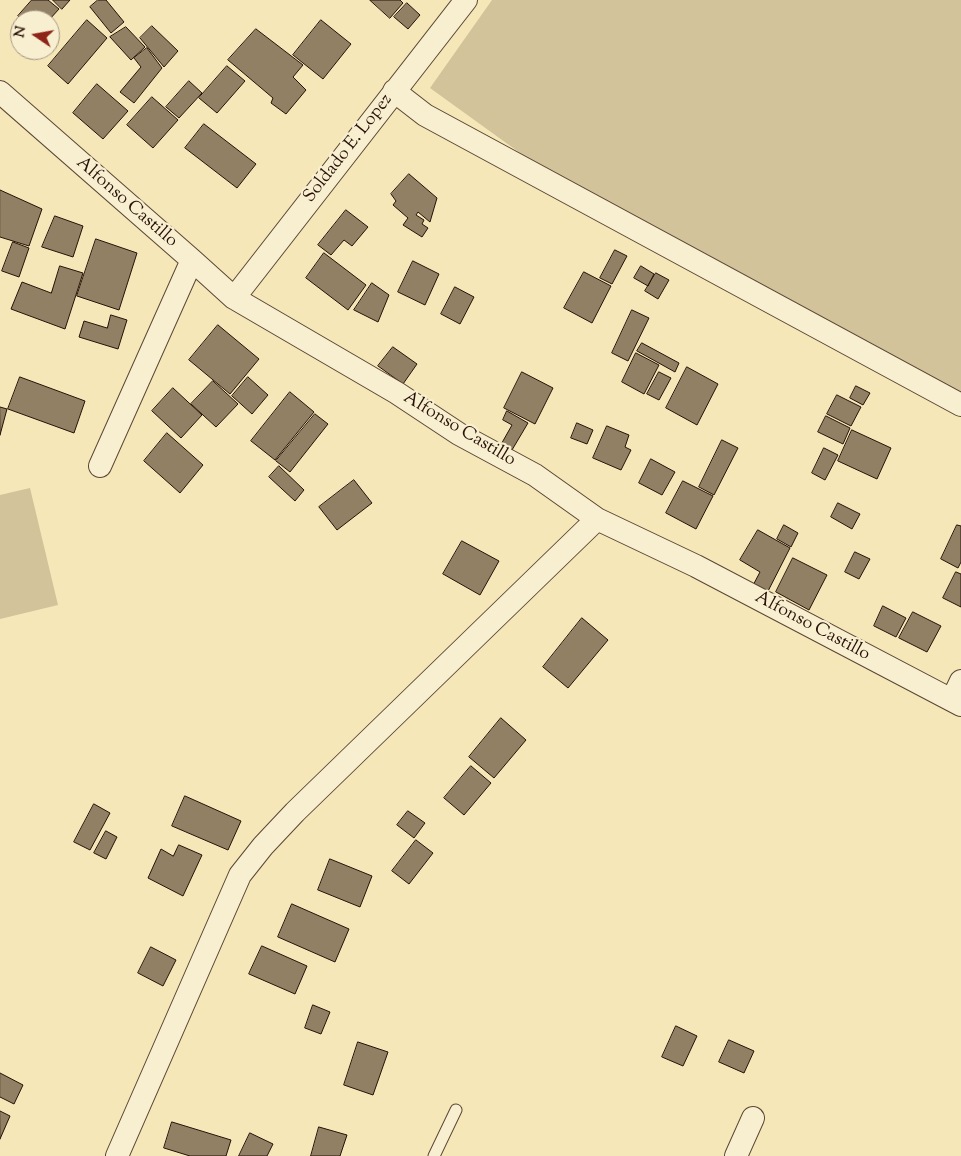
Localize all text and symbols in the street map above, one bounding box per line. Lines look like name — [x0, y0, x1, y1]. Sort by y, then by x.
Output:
north arrow — [10, 10, 60, 60]
text: N — [10, 25, 32, 40]
street label: Soldado E. Lopez — [300, 90, 398, 208]
street label: Alfonso Castillo — [71, 153, 181, 253]
street label: Alfonso Castillo — [399, 388, 519, 472]
street label: Alfonso Castillo — [751, 588, 873, 666]

